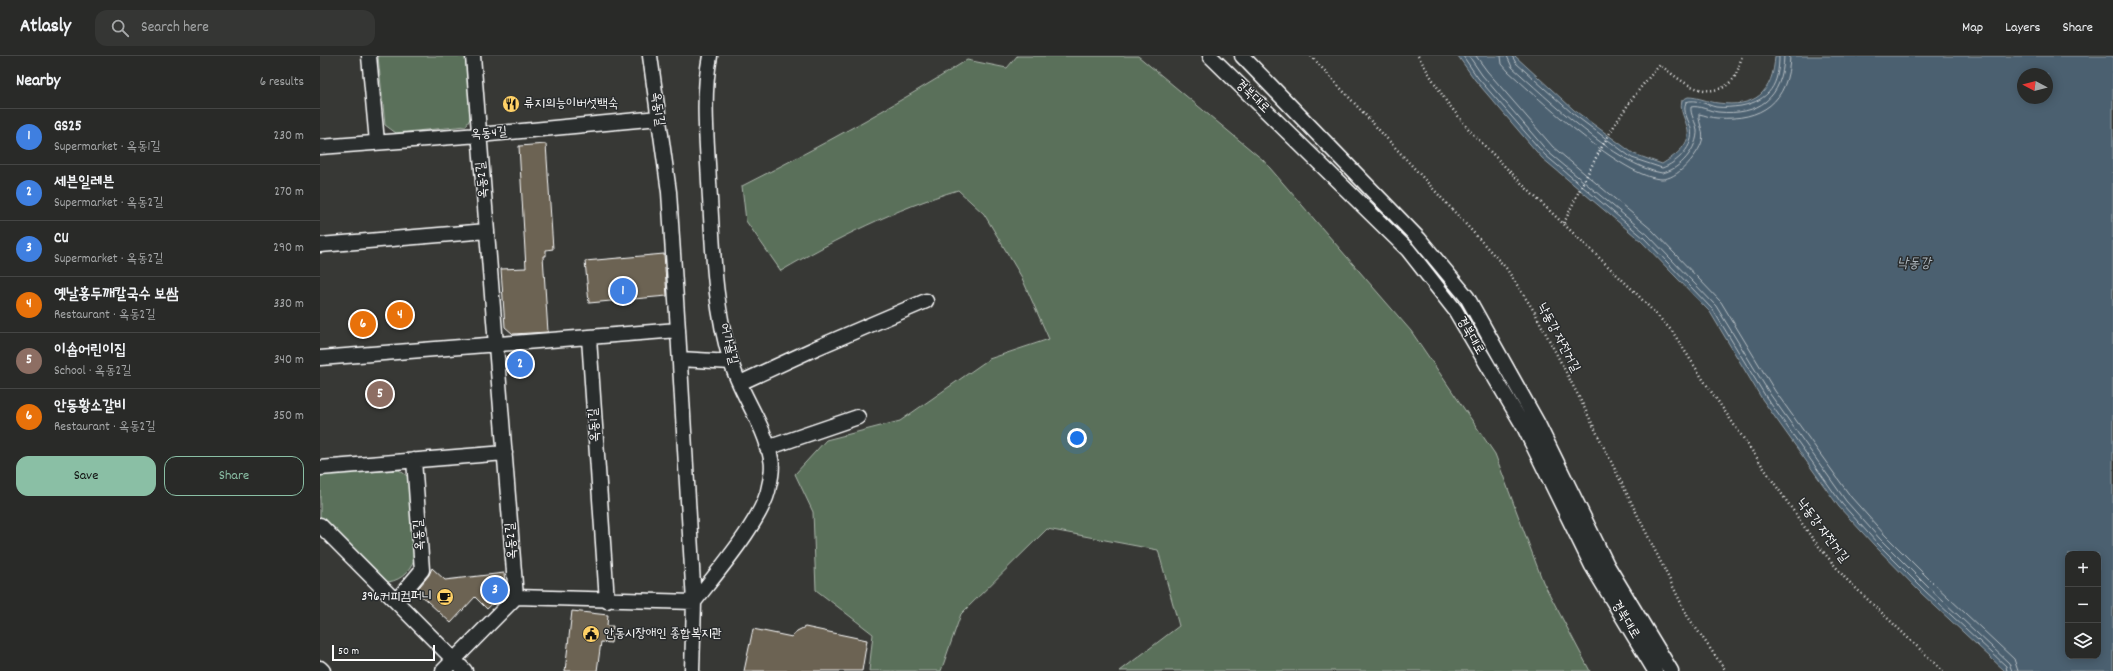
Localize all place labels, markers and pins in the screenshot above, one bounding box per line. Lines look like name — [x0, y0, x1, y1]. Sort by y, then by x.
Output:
restaurant icon: 류지의능이버섯백숙 — [501, 94, 521, 114]
place label: 류지의능이버섯백숙 — [524, 95, 618, 114]
pin: 1 — [610, 276, 636, 306]
pin: 4 — [387, 300, 413, 330]
pin: 6 — [350, 309, 376, 339]
pin: 2 — [507, 349, 533, 379]
pin: 5 — [367, 379, 393, 409]
pin: 3 — [482, 575, 508, 605]
cafe icon: 396커피컴퍼니 — [435, 587, 455, 607]
place label: 396커피컴퍼니 — [362, 588, 432, 607]
public building icon: 안동시장애인 종합복지관 — [581, 624, 601, 644]
place label: 안동시장애인 종합복지관 — [604, 625, 722, 644]

